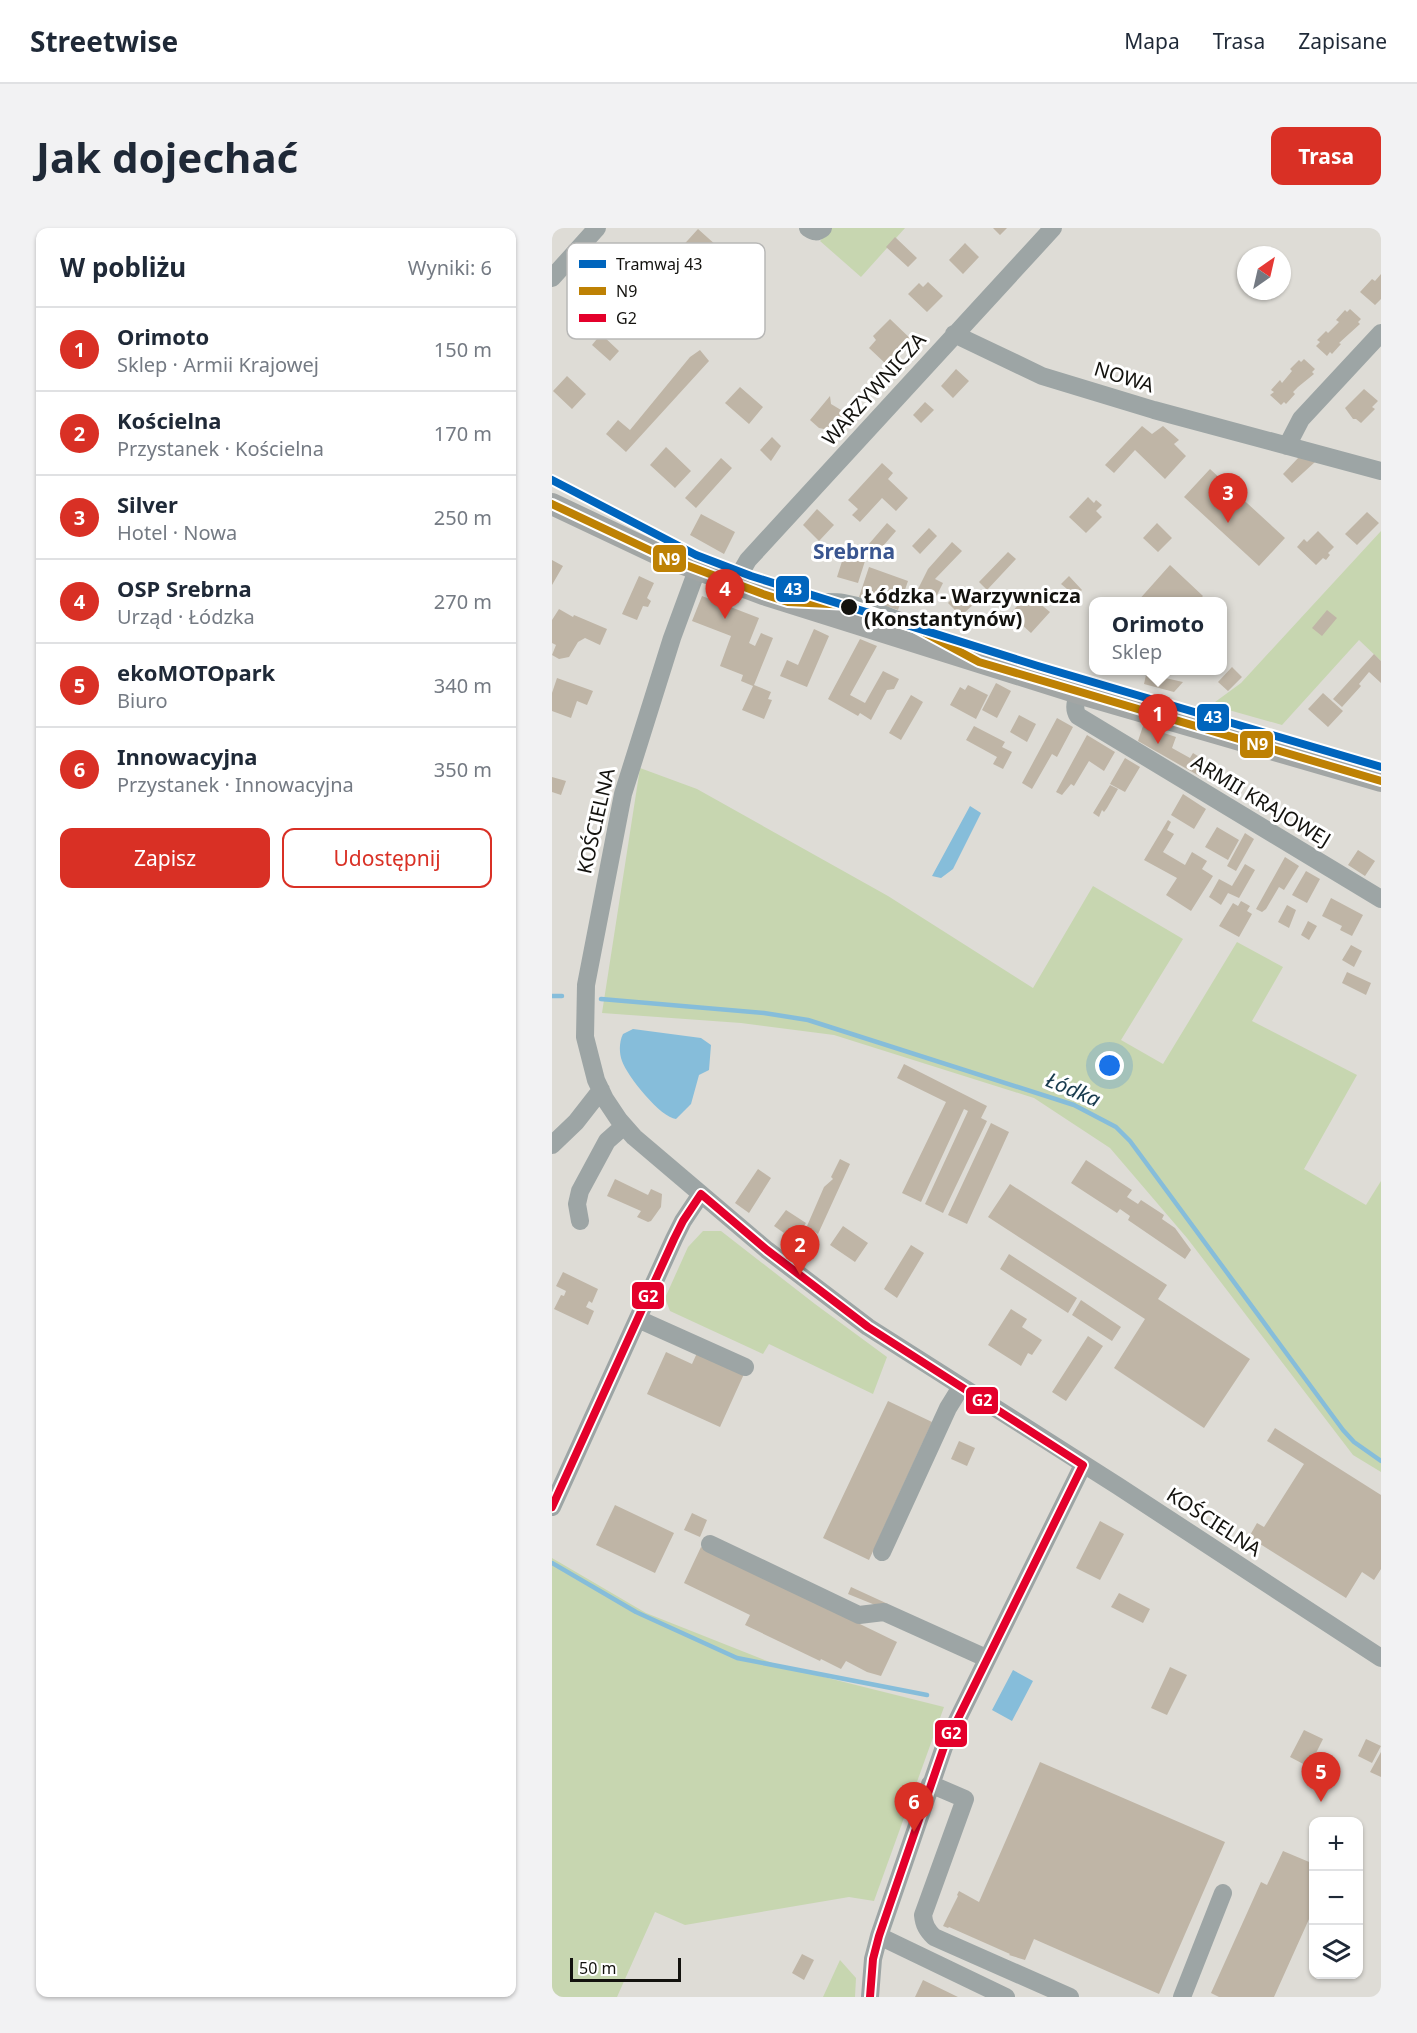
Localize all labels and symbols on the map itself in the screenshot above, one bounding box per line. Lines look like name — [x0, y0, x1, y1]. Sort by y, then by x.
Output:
legend — [567, 243, 765, 339]
north arrow — [1237, 246, 1291, 300]
text: Tramwaj 43 — [616, 253, 702, 275]
text: N9 — [616, 280, 637, 302]
text: G2 — [616, 307, 637, 329]
street label: WARZYWNICZA — [816, 326, 932, 451]
street label: NOWA — [1091, 355, 1158, 398]
pin: 3 — [1208, 474, 1248, 523]
district label: Srebrna — [813, 537, 895, 565]
line badge: N9 — [652, 544, 687, 573]
text: N9 — [658, 548, 680, 570]
pin: 4 — [706, 570, 744, 619]
line badge: 43 — [775, 575, 810, 603]
text: 43 — [784, 578, 802, 600]
place label: Łódzka - Warzywnicza (Konstantynów) — [864, 582, 1081, 632]
marker: Łódzka - Warzywnicza (Konstantynów) — [839, 597, 859, 617]
pin: 1 — [1138, 694, 1178, 744]
line badge: 43 — [1196, 703, 1230, 732]
text: 43 — [1204, 706, 1222, 728]
line badge: N9 — [1239, 730, 1274, 759]
text: N9 — [1246, 733, 1268, 755]
street label: ARMII KRAJOWEJ — [1187, 748, 1336, 853]
street label: KOŚCIELNA — [570, 765, 621, 876]
your location — [1095, 1051, 1124, 1080]
water label: Łódka — [1042, 1065, 1105, 1113]
pin: 2 — [780, 1226, 820, 1275]
line badge: G2 — [631, 1281, 665, 1310]
text: G2 — [638, 1285, 658, 1307]
line badge: G2 — [965, 1386, 999, 1415]
text: G2 — [972, 1389, 992, 1411]
street label: KOŚCIELNA — [1162, 1481, 1267, 1562]
line badge: G2 — [934, 1719, 968, 1748]
text: G2 — [941, 1722, 961, 1744]
pin: 5 — [1302, 1752, 1340, 1802]
pin: 6 — [894, 1782, 934, 1832]
scale bar — [570, 1955, 681, 1982]

